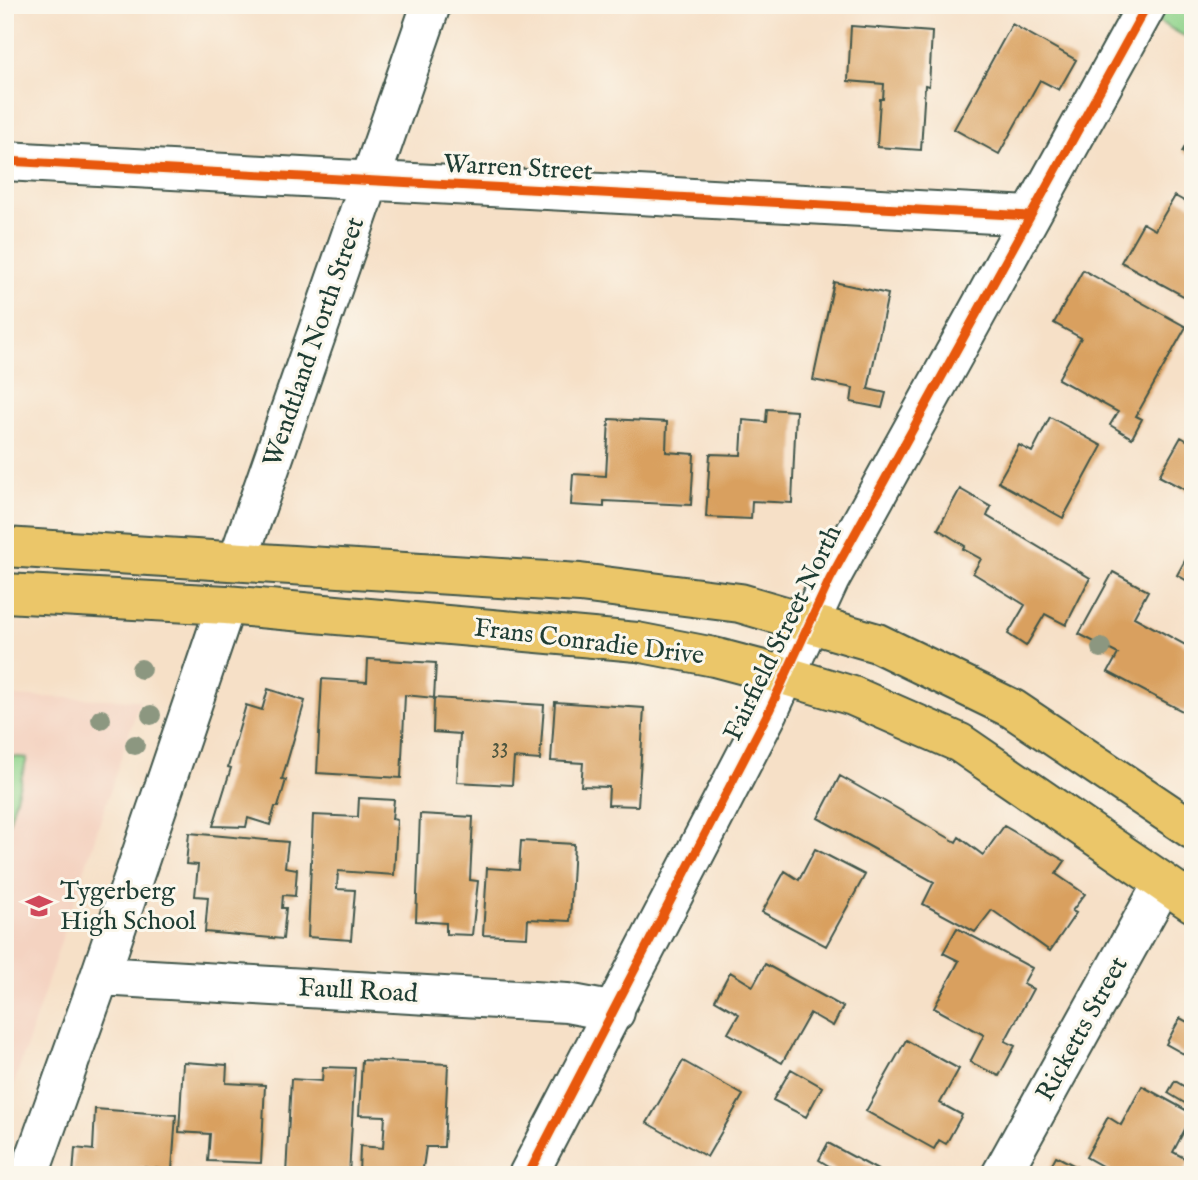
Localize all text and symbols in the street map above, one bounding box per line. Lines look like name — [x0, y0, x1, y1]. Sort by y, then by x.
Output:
street label: Warren Street — [442, 148, 594, 188]
street label: Wendtland North Street — [256, 213, 372, 471]
street label: Fairfield Street North — [716, 520, 850, 746]
street label: Frans Conradie Drive — [472, 612, 706, 672]
house number: 33 — [491, 732, 509, 761]
place label: Tygerberg High School — [60, 875, 197, 938]
school or university icon: Tygerberg High School — [24, 891, 54, 921]
street label: Ricketts Street — [1029, 951, 1135, 1107]
street label: Faull Road — [297, 971, 419, 1011]

